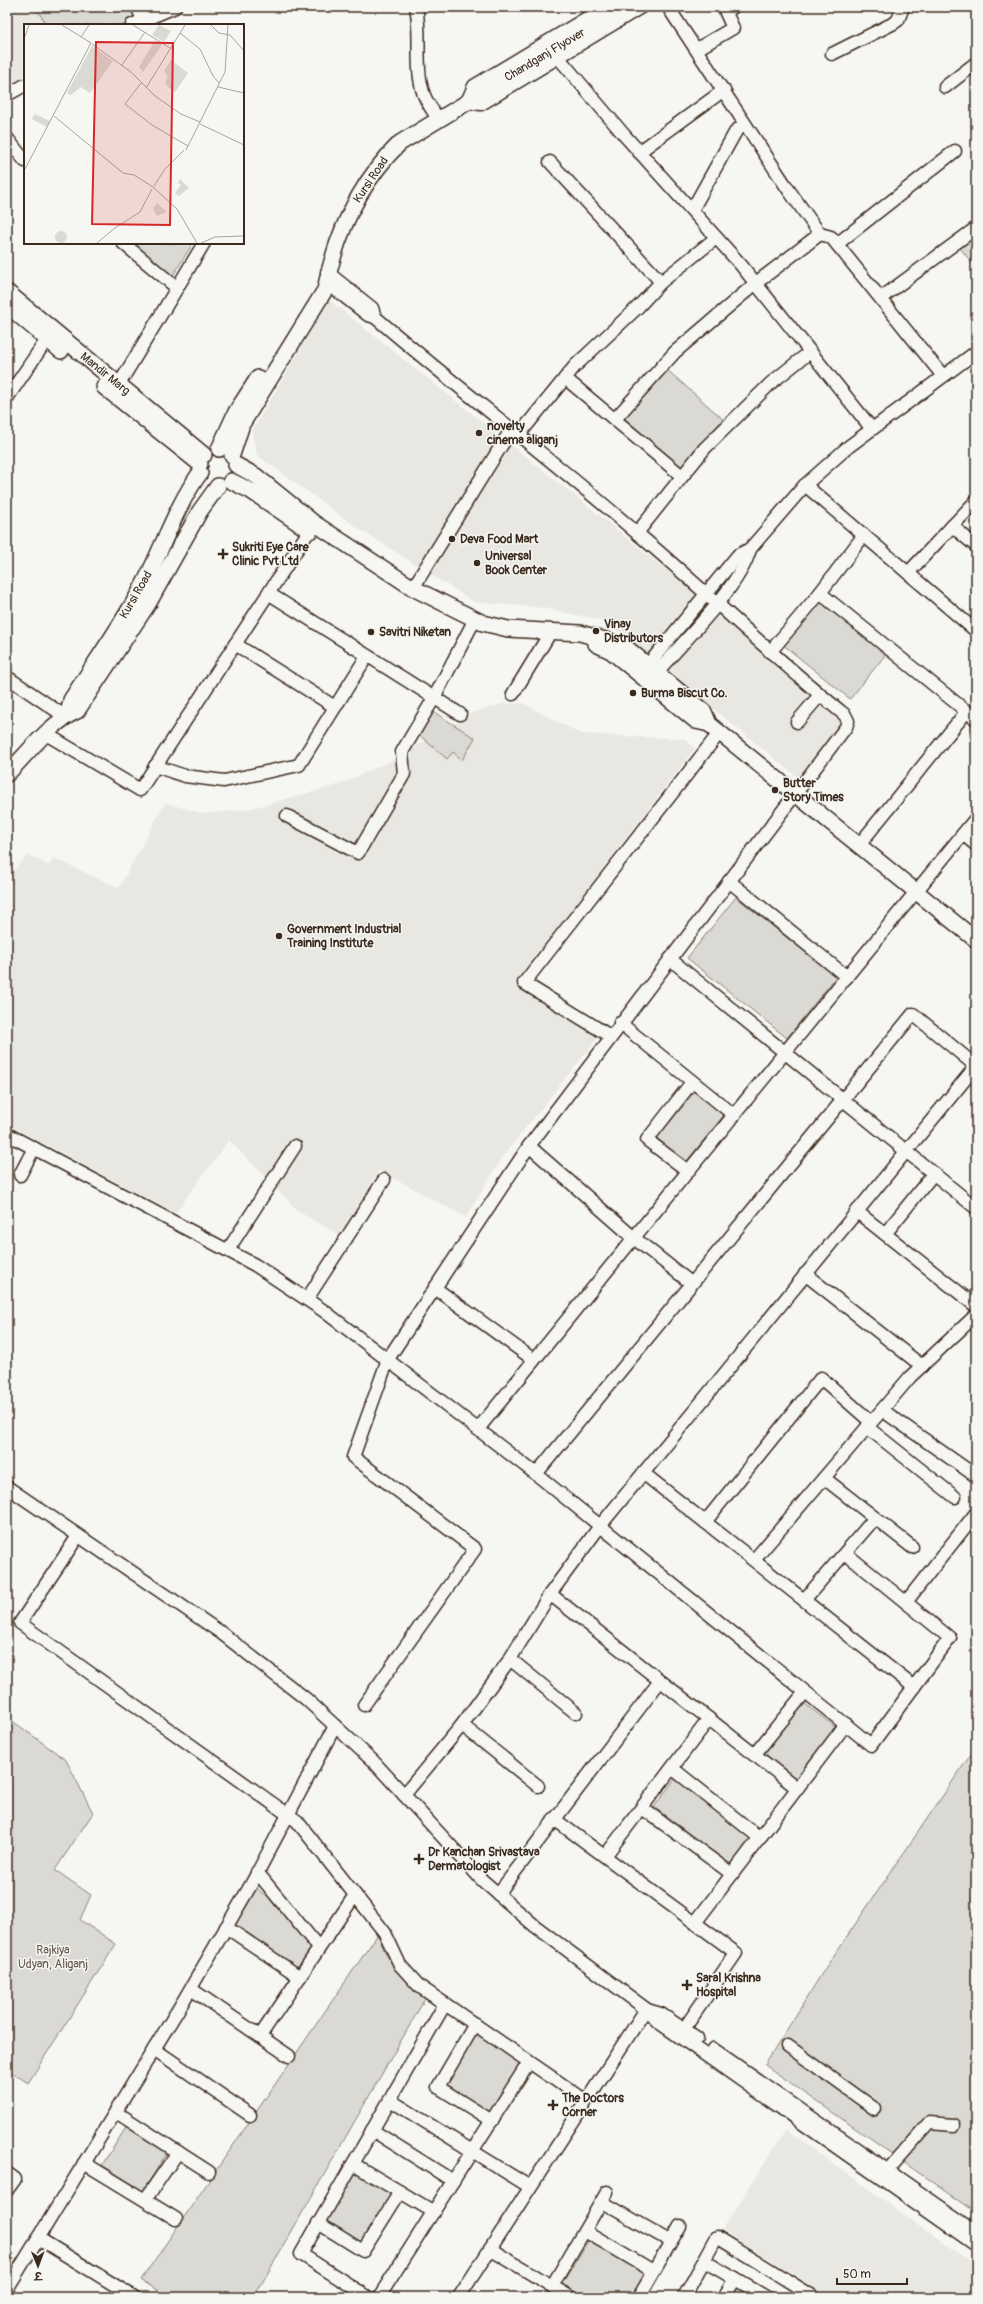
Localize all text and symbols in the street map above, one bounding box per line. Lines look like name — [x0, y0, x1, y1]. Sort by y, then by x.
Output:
inset map — [24, 24, 244, 244]
street label: Chandganj Flyover — [502, 25, 589, 85]
street label: Kursi Road — [350, 154, 392, 206]
street label: Mandir Marg — [77, 349, 133, 399]
place label: novelty cinema aliganj — [486, 419, 558, 448]
marker: novelty cinema aliganj — [474, 428, 484, 438]
place label: Deva Food Mart — [460, 532, 540, 547]
marker: Deva Food Mart — [447, 534, 457, 544]
place label: Sukriti Eye Care Clinic Pvt Ltd — [232, 540, 310, 569]
marker: Sukriti Eye Care Clinic Pvt Ltd — [217, 548, 229, 560]
place label: Universal Book Center — [485, 549, 548, 578]
marker: Universal Book Center — [472, 558, 482, 568]
street label: Kursi Road — [116, 568, 156, 621]
place label: Vinay Distributors — [604, 617, 664, 646]
place label: Savitri Niketan — [379, 625, 451, 640]
marker: Vinay Distributors — [591, 626, 601, 636]
marker: Savitri Niketan — [366, 627, 376, 637]
place label: Burma Biscut Co. — [641, 686, 728, 701]
marker: Burma Biscut Co. — [628, 688, 638, 698]
place label: Butter Story Times — [783, 776, 844, 805]
marker: Butter Story Times — [770, 785, 780, 795]
place label: Government Industrial Training Institute — [286, 922, 402, 951]
marker: Government Industrial Training Institute — [274, 931, 284, 941]
place label: Dr Kanchan Srivastava Dermatologist — [428, 1845, 540, 1874]
marker: Dr Kanchan Srivastava Dermatologist — [413, 1853, 425, 1865]
park label: Rajkiya Udyan, Aliganj — [18, 1943, 88, 1972]
place label: Saral Krishna Hospital — [696, 1971, 761, 2000]
marker: Saral Krishna Hospital — [681, 1979, 693, 1991]
place label: The Doctors Corner — [561, 2091, 624, 2120]
marker: The Doctors Corner — [547, 2099, 559, 2111]
north arrow — [18, 2246, 58, 2286]
scale bar — [837, 2260, 907, 2286]
text: 50 m — [843, 2267, 871, 2282]
text: उ — [33, 2269, 43, 2282]

